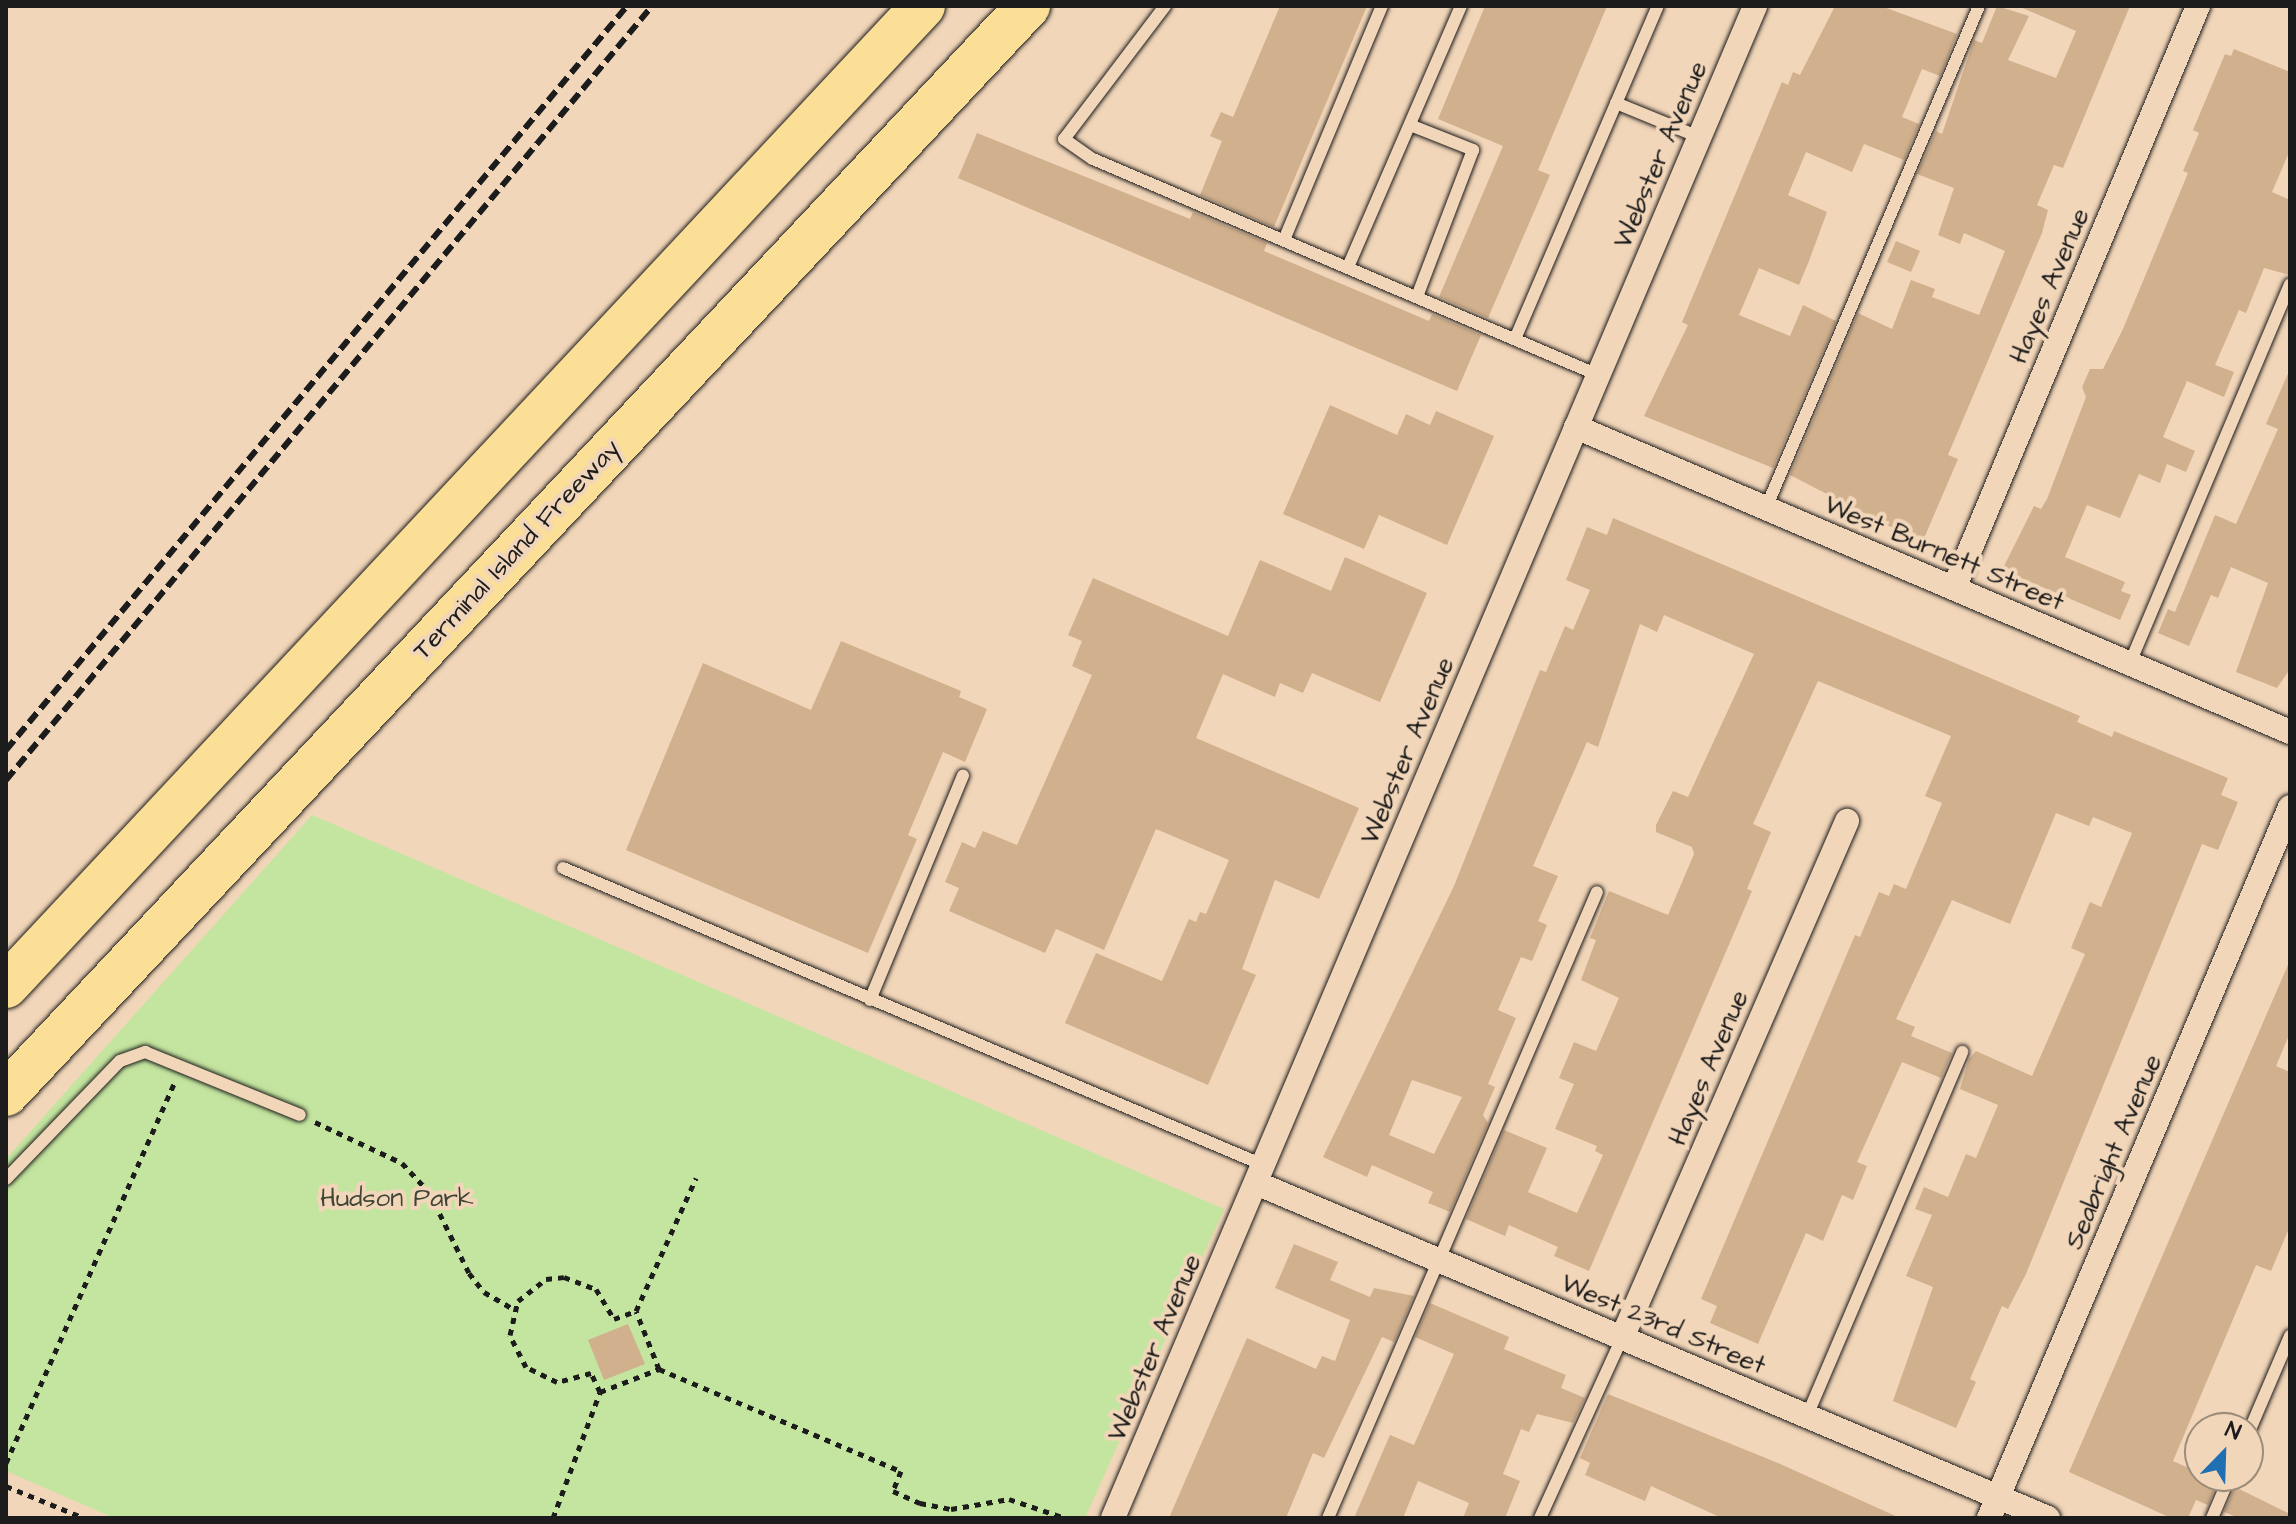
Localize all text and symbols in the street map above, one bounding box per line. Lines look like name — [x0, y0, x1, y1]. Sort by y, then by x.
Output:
street label: Webster Avenue — [1608, 57, 1714, 253]
street label: Hayes Avenue — [2003, 204, 2097, 368]
street label: Terminal Island Freeway — [407, 433, 627, 667]
street label: West Burnett Street — [1820, 489, 2068, 619]
street label: Webster Avenue — [1355, 653, 1461, 849]
street label: Hayes Avenue — [1662, 986, 1756, 1150]
street label: Seabright Avenue — [2059, 1050, 2169, 1254]
park label: Hudson Park — [320, 1183, 474, 1215]
street label: Webster Avenue — [1102, 1250, 1208, 1446]
street label: West 23rd Street — [1556, 1268, 1770, 1382]
north arrow — [2184, 1412, 2264, 1492]
text: N — [2220, 1414, 2245, 1448]

